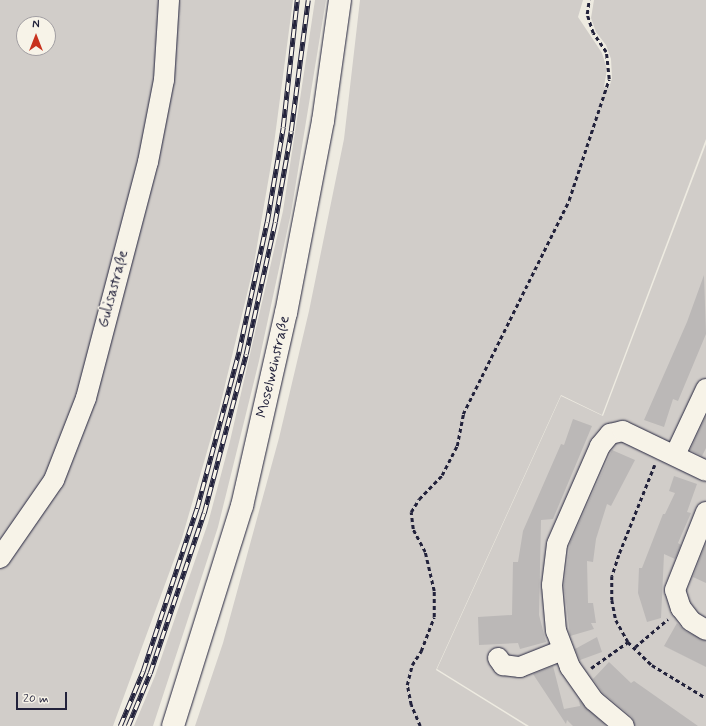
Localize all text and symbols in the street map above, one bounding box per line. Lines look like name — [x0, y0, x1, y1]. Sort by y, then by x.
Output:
north arrow — [16, 16, 56, 56]
text: N — [32, 18, 40, 32]
street label: Gulisastraße — [95, 248, 133, 330]
street label: Moselweinstraße — [253, 314, 295, 420]
scale bar — [18, 684, 69, 710]
text: 20 m — [23, 691, 49, 707]

